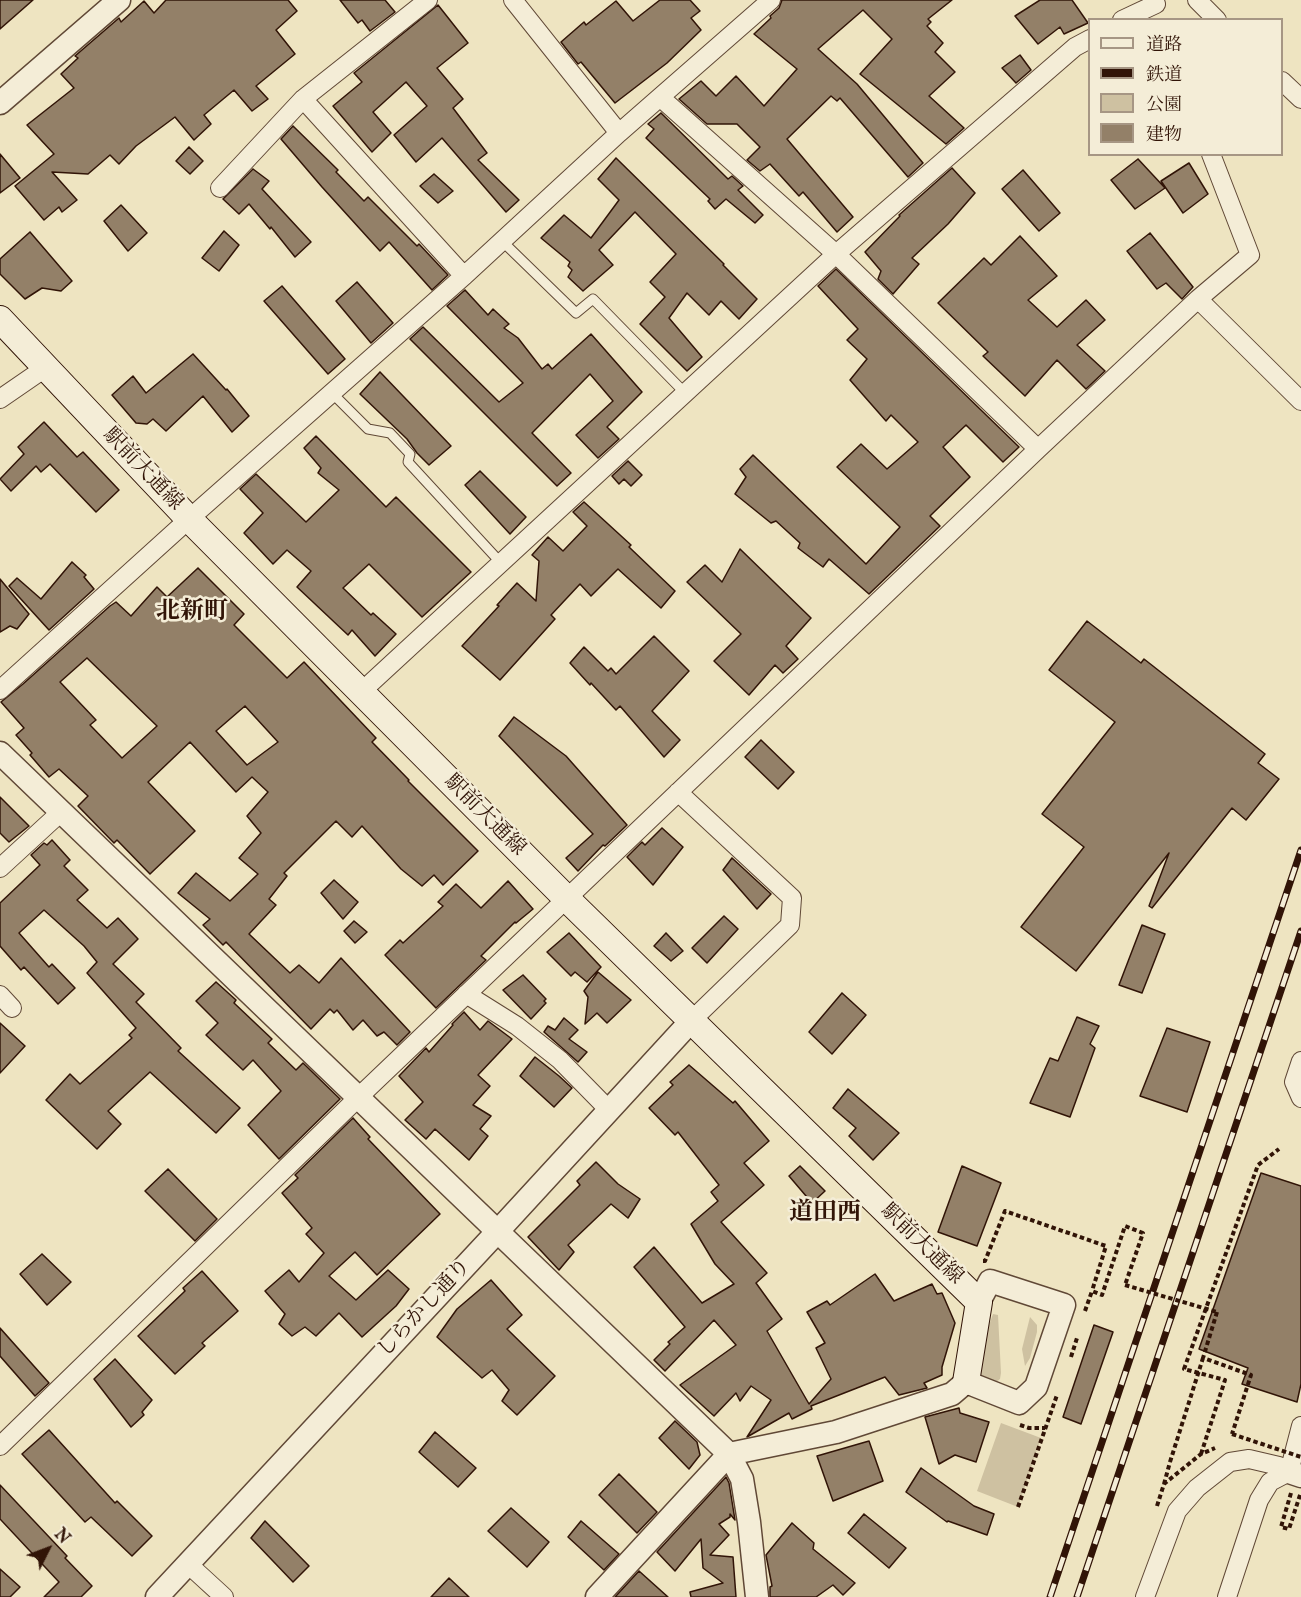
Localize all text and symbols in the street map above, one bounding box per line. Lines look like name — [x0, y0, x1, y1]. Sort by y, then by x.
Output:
legend — [1088, 18, 1283, 156]
text: 道路 — [1146, 34, 1182, 57]
text: 鉄道 — [1146, 64, 1182, 87]
text: 公園 — [1146, 94, 1182, 117]
text: 建物 — [1146, 124, 1182, 147]
street label: 駅前大通線 — [96, 423, 188, 517]
district label: 北新町 — [156, 599, 228, 627]
street label: 駅前大通線 — [438, 770, 530, 862]
street label: 駅前大通線 — [874, 1199, 968, 1291]
district label: 道田西 — [789, 1200, 861, 1228]
street label: しらかし通り — [373, 1254, 477, 1364]
north arrow — [18, 1519, 78, 1579]
text: N — [49, 1525, 73, 1549]

